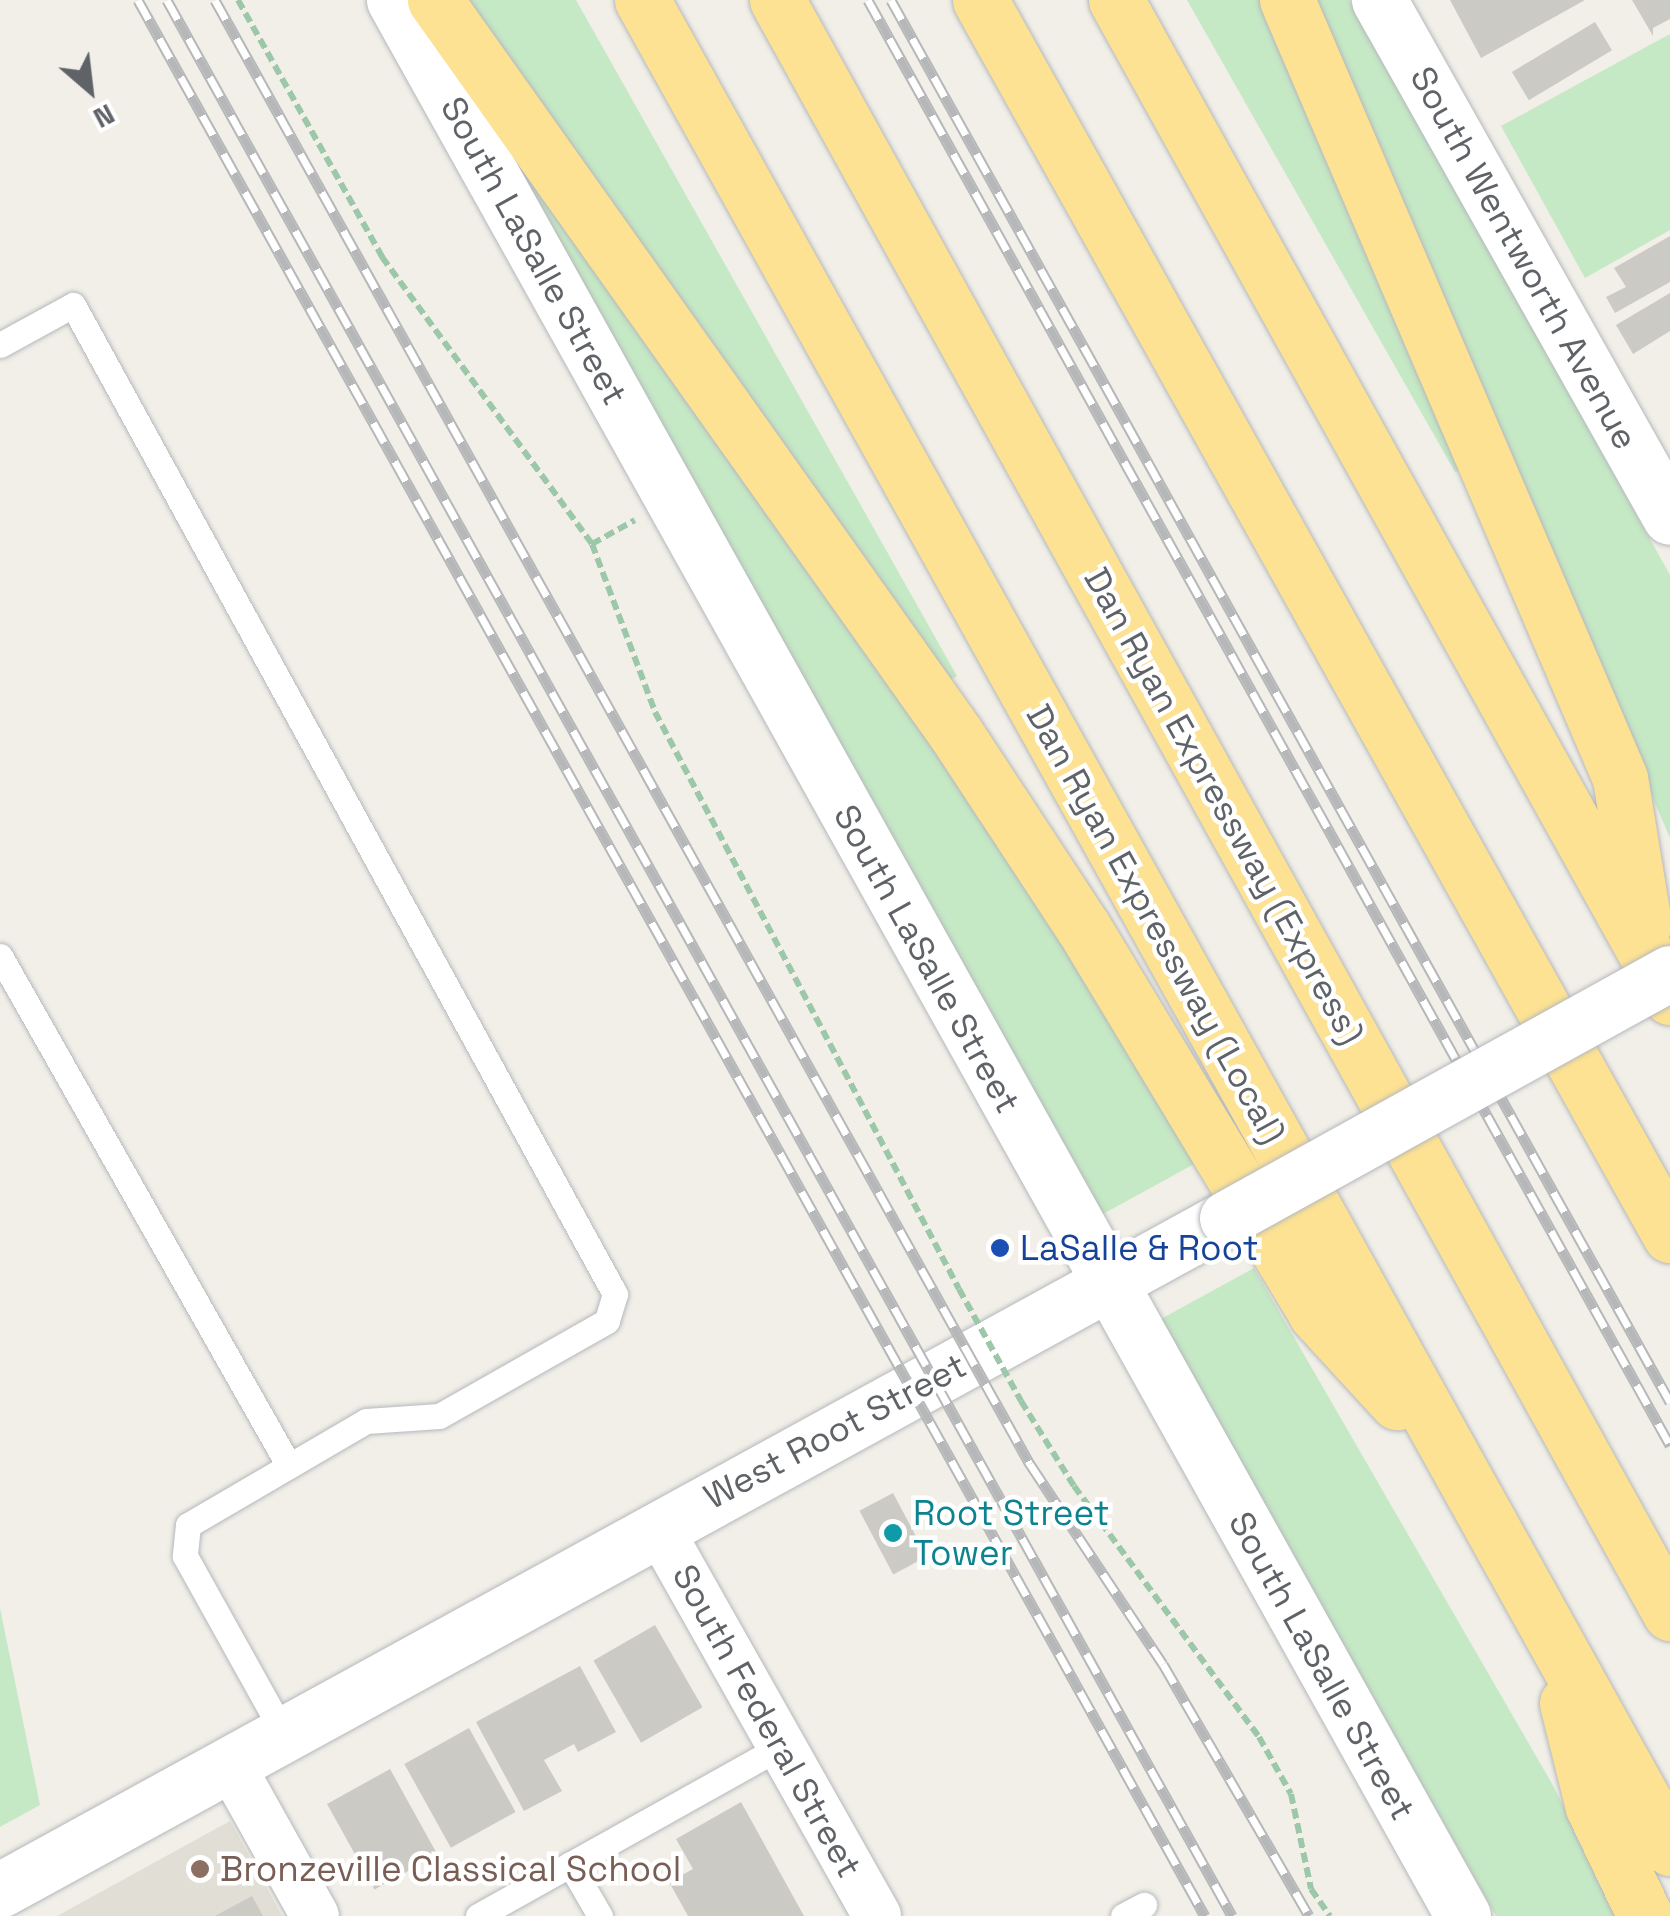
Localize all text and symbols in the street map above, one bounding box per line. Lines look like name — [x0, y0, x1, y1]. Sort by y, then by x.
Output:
north arrow — [40, 40, 140, 140]
street label: South Wentworth Avenue — [1401, 59, 1647, 457]
street label: South LaSalle Street — [432, 90, 636, 412]
text: N — [87, 96, 121, 137]
street label: Dan Ryan Expressway (Express) — [1075, 560, 1373, 1052]
street label: Dan Ryan Expressway (Local) — [1018, 697, 1294, 1151]
street label: South LaSalle Street — [825, 798, 1029, 1120]
place label: LaSalle & Root — [1020, 1227, 1259, 1269]
marker: LaSalle & Root — [989, 1237, 1011, 1259]
street label: West Root Street — [697, 1344, 973, 1518]
place label: Root Street Tower — [913, 1492, 1110, 1574]
street label: South LaSalle Street — [1220, 1505, 1424, 1827]
marker: Root Street Tower — [882, 1522, 904, 1544]
street label: South Federal Street — [664, 1557, 870, 1885]
place label: Bronzeville Classical School — [220, 1848, 681, 1890]
marker: Bronzeville Classical School — [189, 1858, 211, 1880]

